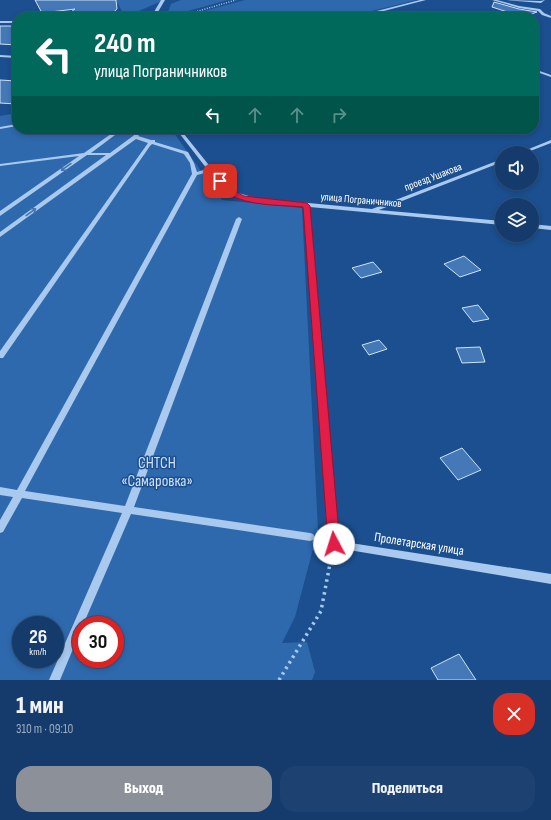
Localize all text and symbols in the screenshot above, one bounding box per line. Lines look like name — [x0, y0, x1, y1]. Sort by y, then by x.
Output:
text: 240 m — [94, 27, 155, 60]
icon: left — [28, 28, 80, 80]
text: улица Пограничников — [94, 61, 227, 82]
icon: left — [202, 104, 224, 126]
icon: ahead — [244, 104, 266, 126]
icon: ahead — [286, 104, 308, 126]
icon: right — [328, 104, 350, 126]
map controls — [495, 146, 539, 242]
button: sound — [495, 146, 539, 190]
street label: проезд Ушакова — [402, 160, 464, 194]
one-way arrow — [61, 163, 72, 171]
pin — [203, 164, 237, 198]
icon: arrive — [209, 170, 231, 192]
street label: улица Пограничников — [320, 190, 402, 210]
button: layers — [495, 198, 539, 242]
one-way arrow — [26, 208, 37, 217]
park label: СНТСН «Самаровка» — [121, 454, 193, 491]
position arrow — [313, 523, 355, 565]
street label: Пролетарская улица — [373, 529, 465, 559]
speed limit sign: 30 — [72, 616, 124, 668]
text: 26 — [29, 625, 47, 649]
text: km/h — [29, 646, 47, 658]
text: 1 мин — [16, 691, 64, 720]
button: close — [493, 693, 535, 735]
text: 310 m · 09:10 — [16, 721, 73, 737]
button: Выход — [16, 766, 272, 812]
button: Поделиться — [280, 766, 535, 812]

